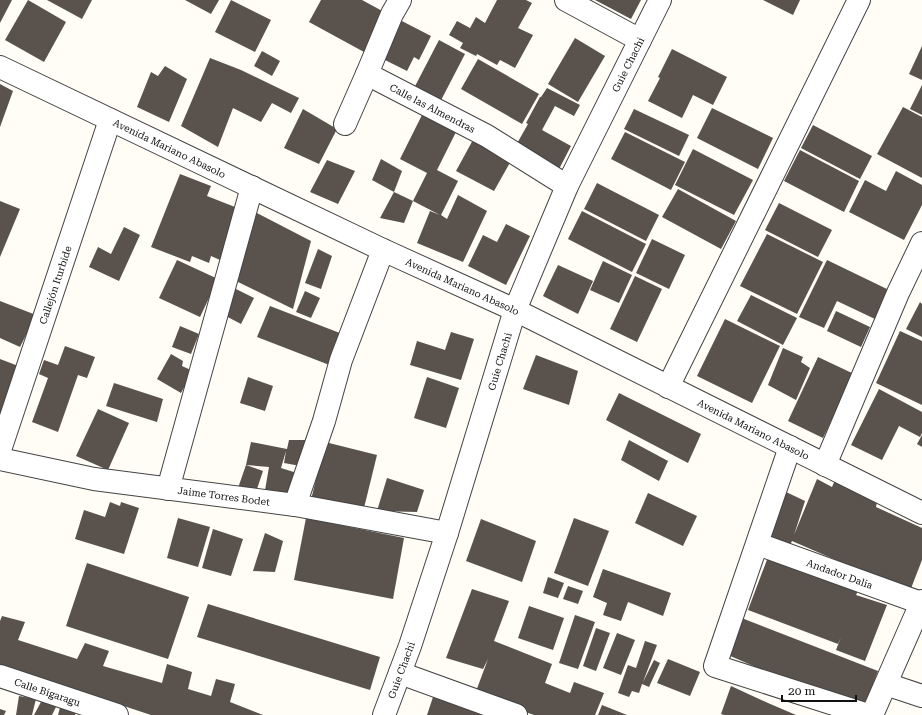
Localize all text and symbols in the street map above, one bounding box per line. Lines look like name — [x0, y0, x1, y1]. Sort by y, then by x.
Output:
street label: Guie Chachi — [609, 35, 646, 94]
street label: Calle las Almendras — [388, 81, 477, 135]
street label: Avenida Mariano Abasolo — [112, 116, 228, 180]
street label: Callejón Iturbide — [37, 244, 73, 325]
street label: Avenida Mariano Abasolo — [404, 256, 521, 317]
street label: Guie Chachi — [485, 331, 513, 392]
street label: Avenida Mariano Abasolo — [696, 396, 811, 461]
street label: Jaime Torres Bodet — [177, 484, 271, 507]
street label: Andador Dalia — [805, 557, 875, 591]
street label: Guie Chachi — [385, 640, 417, 700]
street label: Calle Bigaragu — [13, 676, 83, 708]
scale bar — [782, 677, 856, 703]
text: 20 m — [788, 684, 815, 698]

